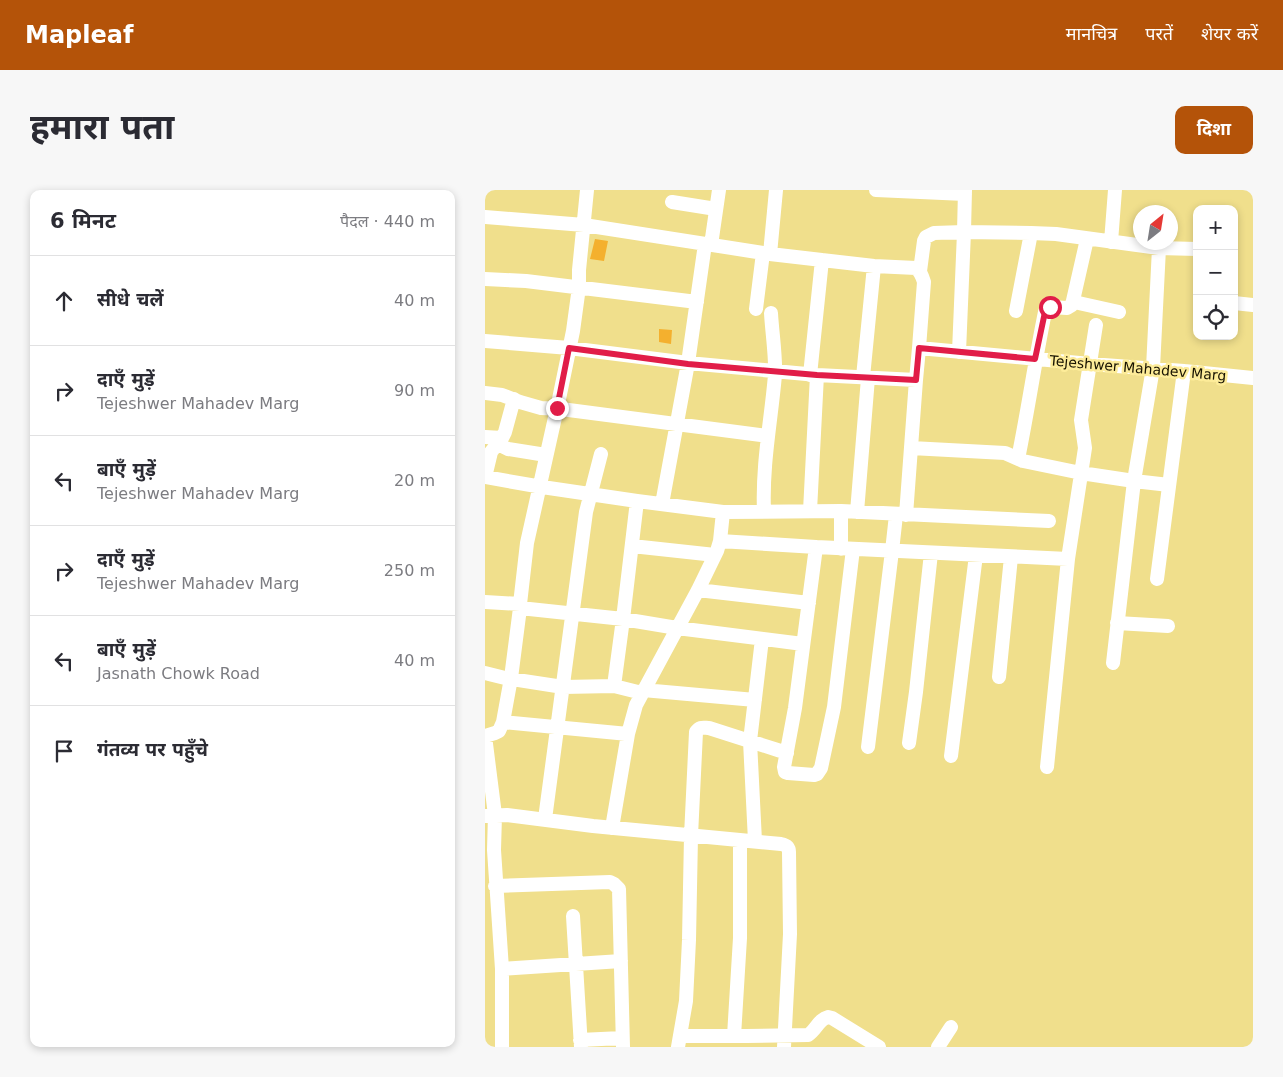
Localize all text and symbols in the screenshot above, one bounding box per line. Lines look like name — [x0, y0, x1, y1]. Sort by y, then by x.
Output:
text: Mapleaf — [25, 21, 133, 49]
text: मानचित्र — [1066, 23, 1117, 44]
text: परतें — [1145, 23, 1173, 44]
text: शेयर करें — [1201, 23, 1258, 44]
button: दिशा — [1175, 106, 1253, 154]
text: हमारा पता — [30, 107, 174, 147]
north arrow — [1133, 205, 1178, 250]
map controls — [1193, 205, 1238, 340]
button: + — [1193, 205, 1238, 250]
text: 6 मिनट — [50, 209, 116, 233]
text: पैदल · 440 m — [340, 212, 435, 231]
button: − — [1193, 250, 1238, 295]
icon: ahead — [50, 287, 78, 315]
text: सीधे चलें — [97, 288, 164, 310]
text: 40 m — [394, 291, 435, 310]
button: locate — [1193, 295, 1238, 340]
route start — [1039, 296, 1062, 319]
street label: Tejeshwer Mahadev Marg — [1048, 352, 1227, 384]
text: दाएँ मुड़ें — [97, 368, 155, 390]
icon: right — [50, 377, 78, 405]
text: 90 m — [394, 381, 435, 400]
text: Tejeshwer Mahadev Marg — [97, 394, 299, 413]
route end — [546, 397, 569, 420]
text: बाएँ मुड़ें — [97, 458, 156, 480]
icon: left — [50, 467, 78, 495]
text: 20 m — [394, 471, 435, 490]
text: Tejeshwer Mahadev Marg — [97, 484, 299, 503]
text: दाएँ मुड़ें — [97, 548, 155, 570]
icon: right — [50, 557, 78, 585]
text: 250 m — [384, 561, 435, 580]
text: Tejeshwer Mahadev Marg — [97, 574, 299, 593]
text: बाएँ मुड़ें — [97, 638, 156, 660]
icon: left — [50, 647, 78, 675]
text: 40 m — [394, 651, 435, 670]
text: Jasnath Chowk Road — [97, 664, 260, 683]
icon: arrive — [50, 737, 78, 765]
text: गंतव्य पर पहुँचे — [97, 738, 208, 760]

